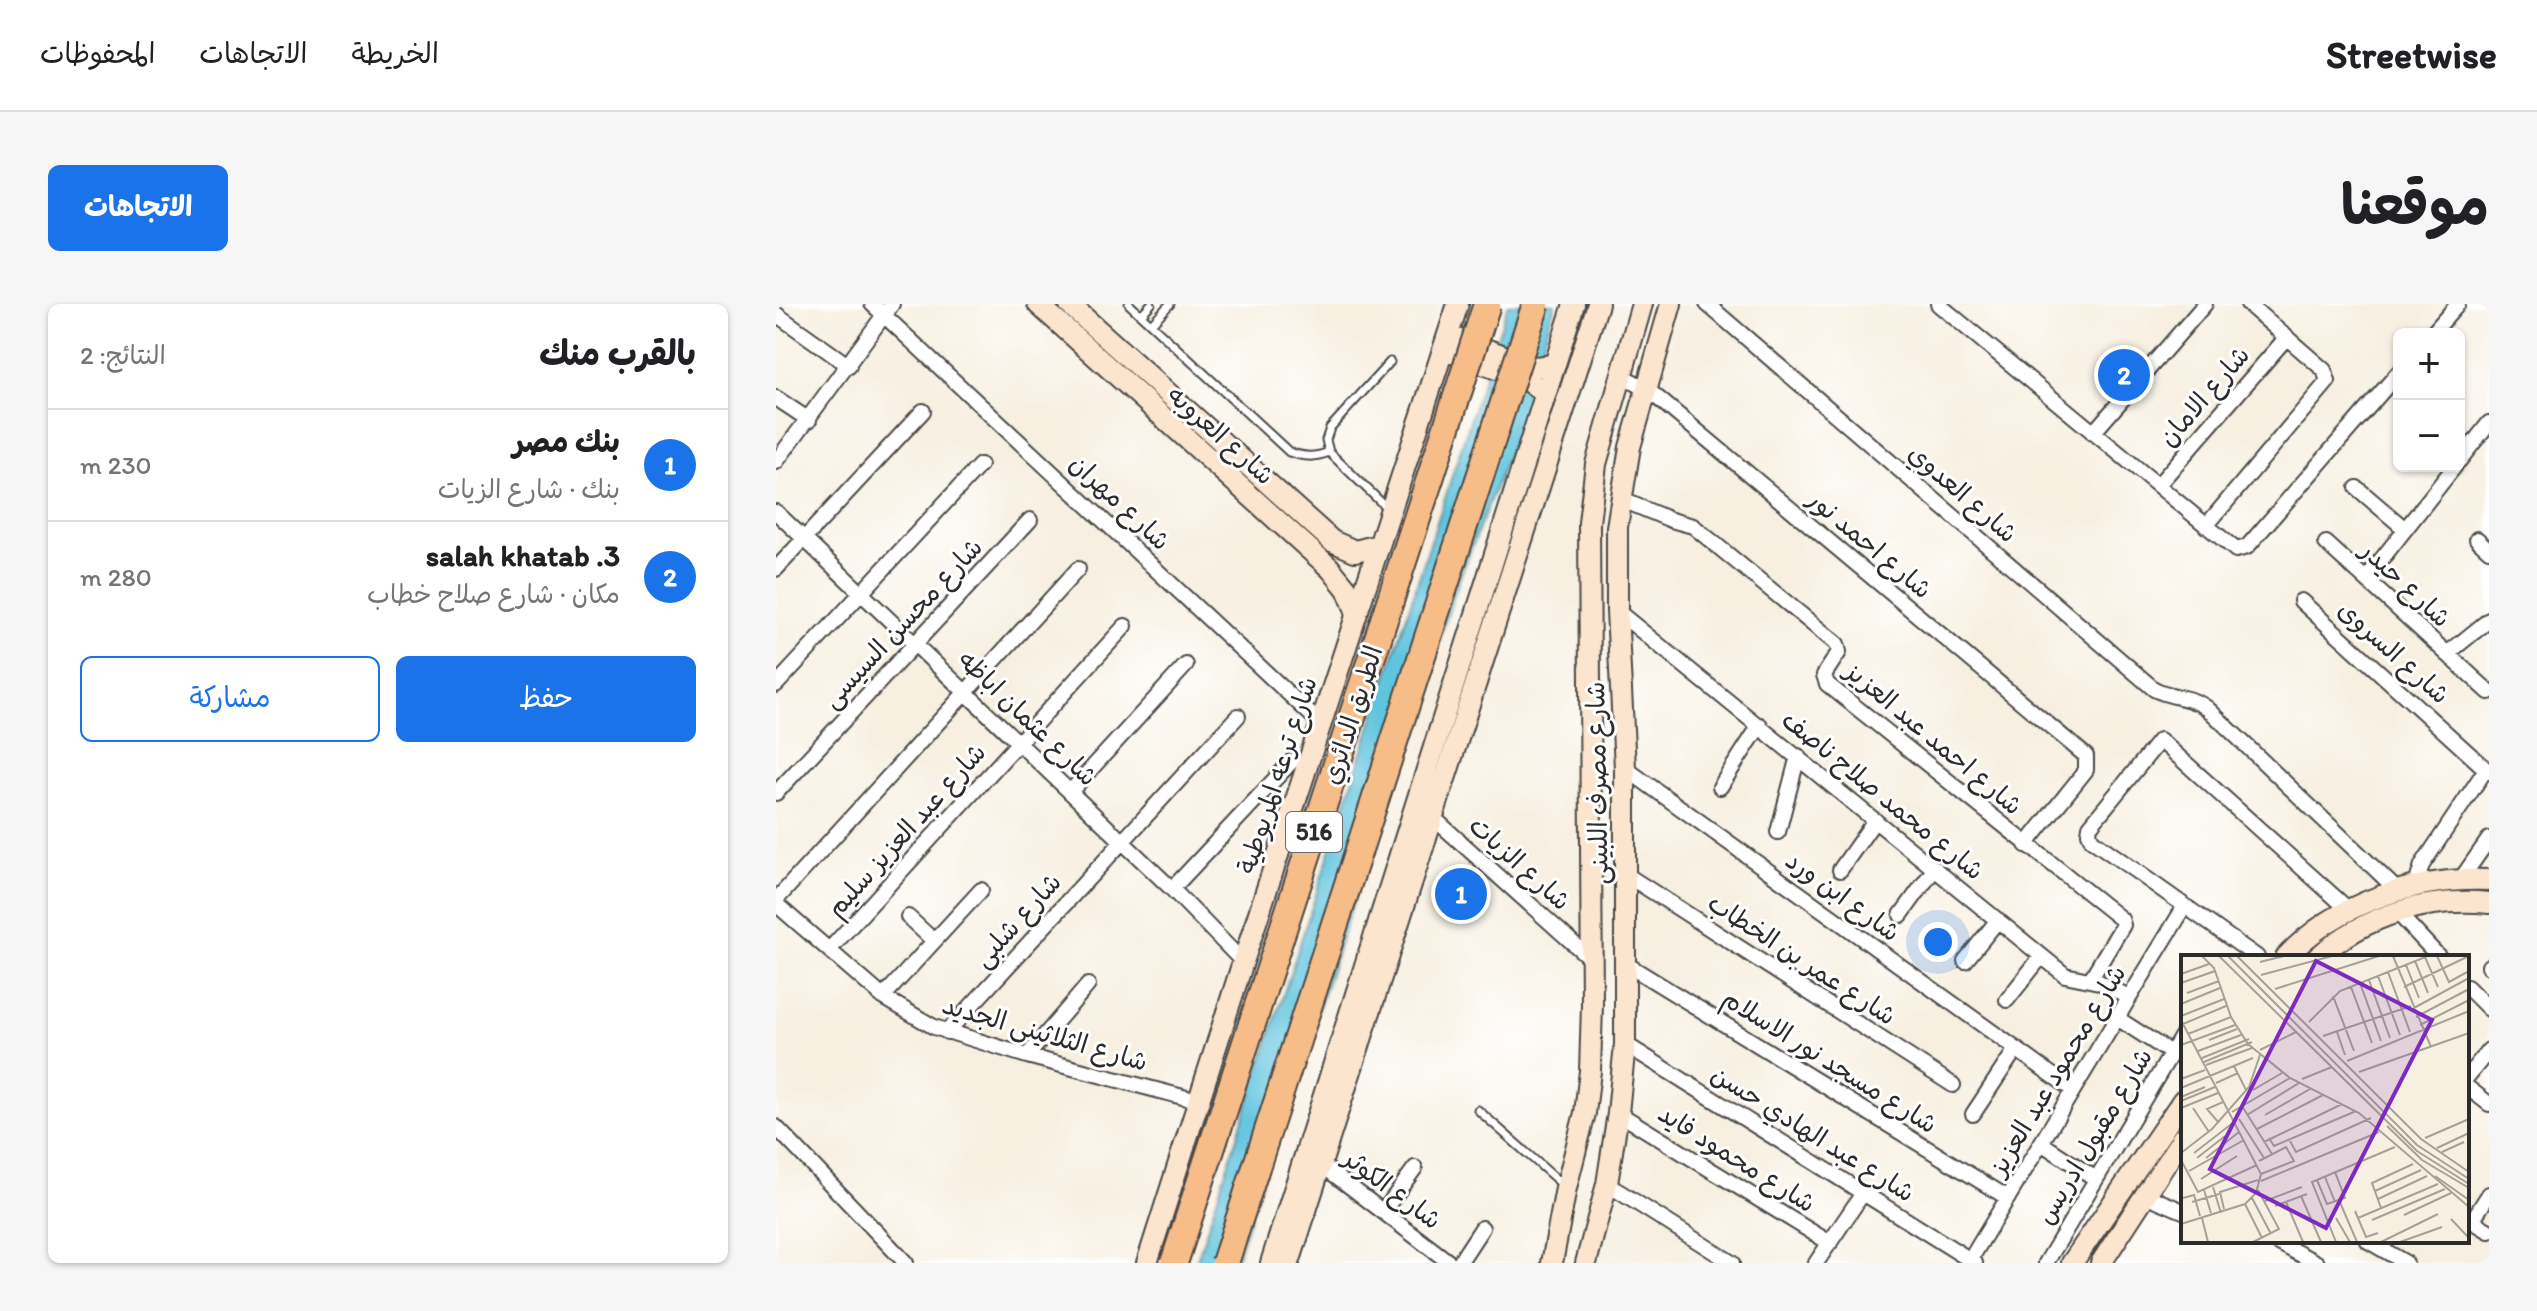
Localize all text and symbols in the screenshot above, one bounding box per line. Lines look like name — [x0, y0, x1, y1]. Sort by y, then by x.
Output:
text: Streetwise — [2326, 32, 2497, 78]
text: المحفوظات — [40, 36, 155, 70]
text: الاتجاهات — [199, 36, 307, 70]
text: الخريطة — [351, 36, 439, 70]
button: الاتجاهات — [48, 165, 228, 251]
text: موقعنا — [2341, 171, 2489, 238]
map controls — [2393, 328, 2465, 472]
button: + — [2393, 328, 2465, 400]
text: بالقرب منك — [539, 333, 696, 374]
text: النتائج: 2 — [80, 339, 166, 371]
street label: شارع الامان — [2152, 339, 2258, 454]
pin: 2 — [2098, 345, 2150, 405]
street label: شارع العروبه — [1160, 379, 1281, 493]
button: − — [2393, 400, 2465, 472]
text: بنك مصر — [512, 423, 620, 460]
street label: شارع العدوي — [1900, 437, 2024, 551]
street label: شارع مهران — [1062, 447, 1177, 558]
text: 230 m — [80, 449, 152, 481]
text: 1 — [664, 449, 676, 481]
text: بنك · شارع الزيات — [438, 473, 620, 505]
street label: شارع احمد نور — [1799, 482, 1939, 607]
street label: شارع محسن السيسى — [815, 531, 990, 716]
street label: شارع حيدر — [2351, 533, 2458, 635]
text: 3. salah khatab — [426, 537, 620, 574]
text: 280 m — [80, 561, 152, 593]
text: 2 — [663, 561, 677, 593]
text: مكان · شارع صلاح خطاب — [367, 578, 620, 610]
street label: شارع السروى — [2330, 594, 2456, 712]
street label: الطريق الدائري — [1315, 642, 1392, 789]
street label: شارع عثمان اباظه — [950, 644, 1104, 794]
street label: شارع احمد عبد العزيز — [1836, 653, 2029, 823]
button: مشاركة — [80, 656, 380, 742]
button: حفظ — [396, 656, 696, 742]
street label: شارع ترعه المريوطية — [1230, 672, 1326, 878]
street label: شارع مصرف اللبينى — [1579, 681, 1617, 885]
street label: شارع محمد صلاح ناصف — [1774, 703, 1991, 888]
street label: شارع عبد العزيز سليم — [820, 736, 995, 926]
street label: شارع الزيات — [1461, 809, 1577, 918]
road number: 516 — [1286, 812, 1342, 852]
street label: شارع ابن ورد — [1778, 844, 1906, 950]
pin: 1 — [1435, 864, 1487, 924]
street label: شارع شلبى — [966, 866, 1069, 975]
street label: شارع عمر بن الخطاب — [1701, 886, 1902, 1033]
your location — [1918, 922, 1958, 962]
inset map — [2181, 955, 2469, 1243]
street label: شارع محمود عبد العزيز — [1980, 959, 2134, 1184]
street label: شارع مسجد نور الاسلام — [1715, 982, 1943, 1144]
street label: شارع الثلاثينى الجديد — [938, 988, 1152, 1080]
street label: شارع مقبول ادريس — [2029, 1042, 2161, 1231]
street label: شارع عبد الهادي حسن — [1704, 1057, 1921, 1211]
street label: شارع محمود فايد — [1651, 1097, 1822, 1221]
street label: شارع الكوثر — [1335, 1141, 1448, 1238]

